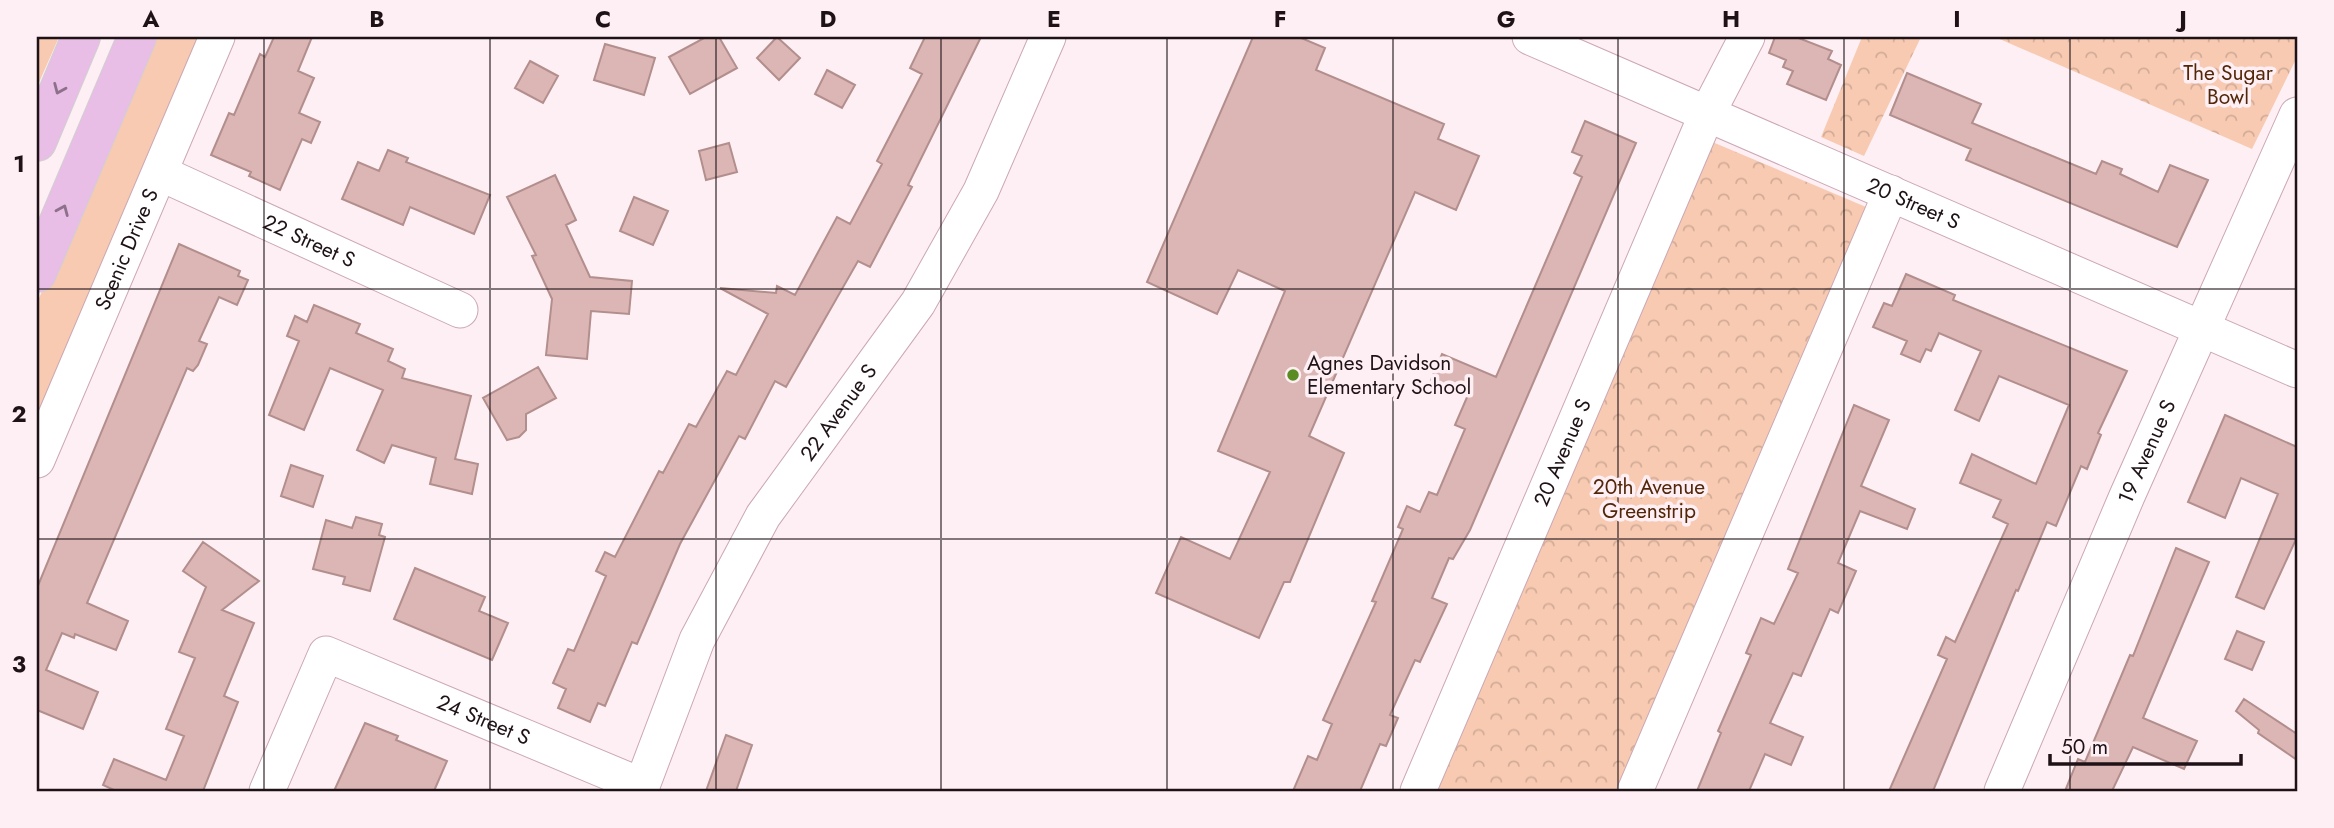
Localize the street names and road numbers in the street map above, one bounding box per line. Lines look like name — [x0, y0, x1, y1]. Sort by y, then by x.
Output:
street label: 20 Street S — [1862, 170, 1965, 237]
street label: Scenic Drive S — [87, 184, 166, 315]
street label: 22 Street S — [258, 207, 360, 275]
street label: 22 Avenue S — [793, 358, 884, 467]
street label: 20 Avenue S — [1526, 394, 1599, 511]
street label: 19 Avenue S — [2110, 395, 2183, 508]
street label: 24 Street S — [432, 687, 535, 753]

